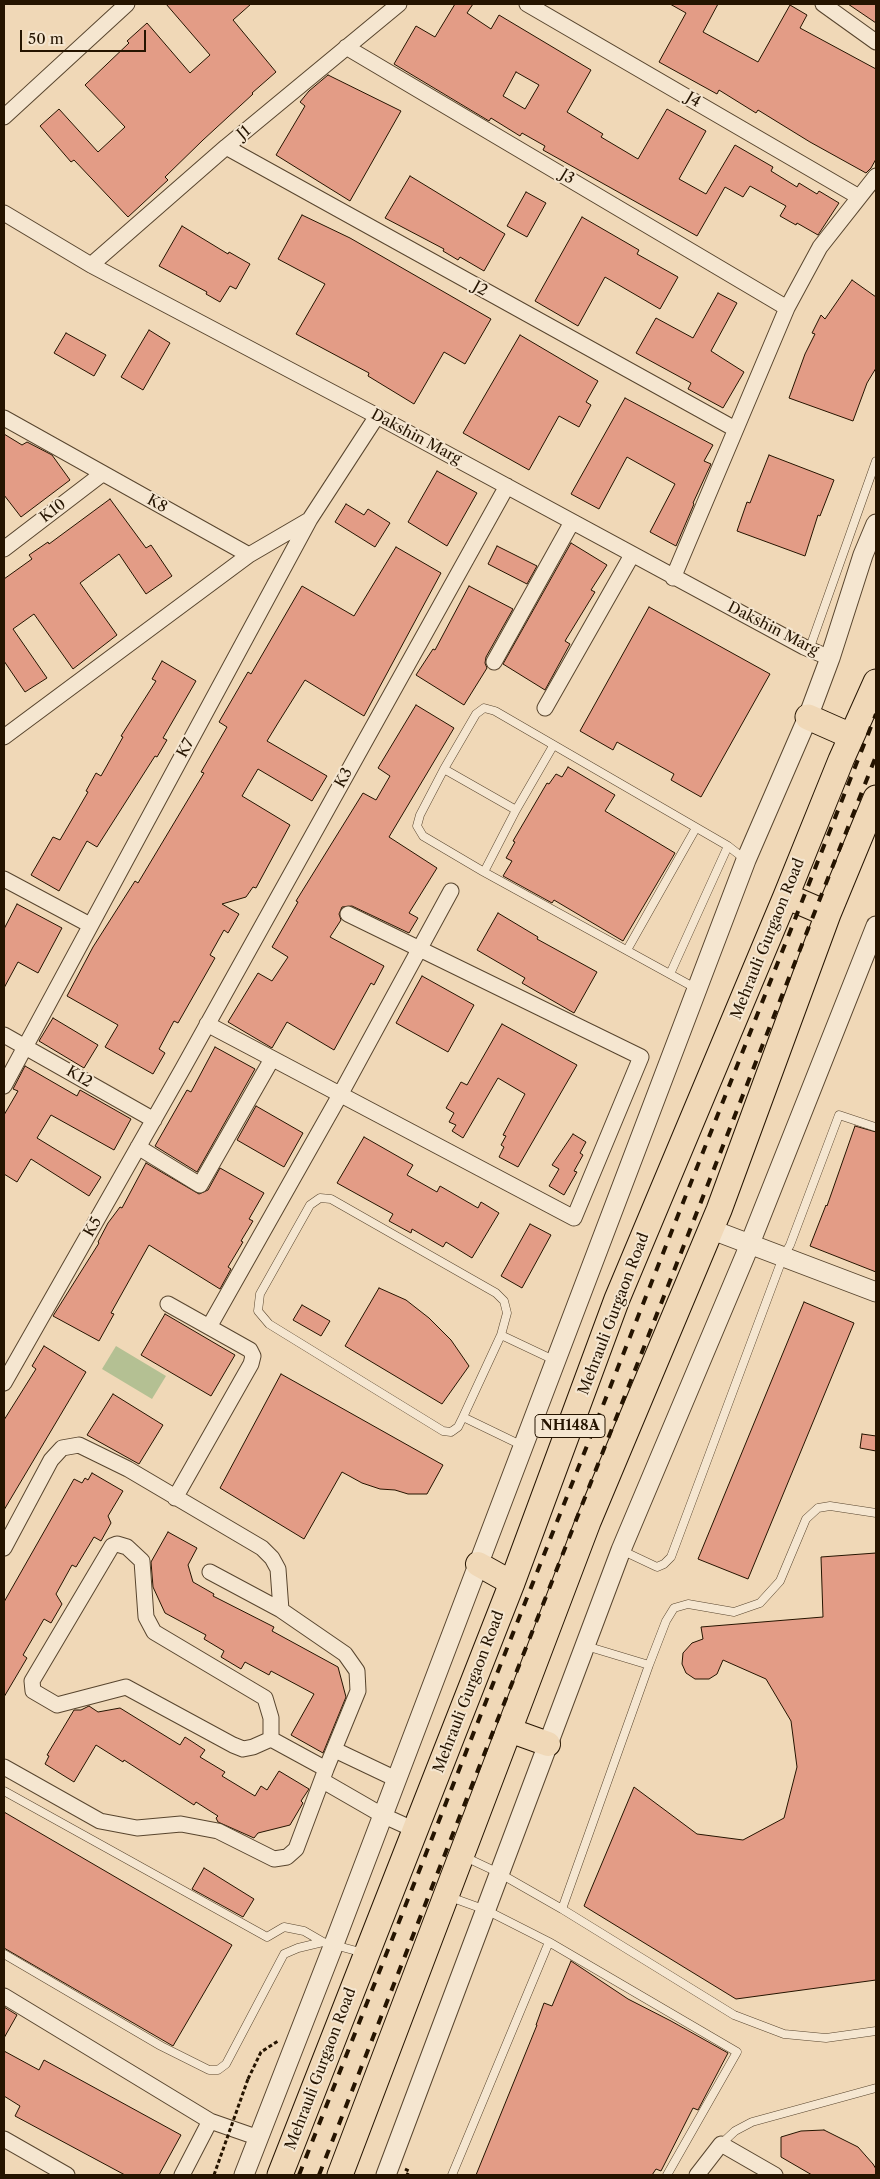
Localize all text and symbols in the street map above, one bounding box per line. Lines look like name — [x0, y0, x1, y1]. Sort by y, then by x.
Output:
scale bar — [22, 20, 149, 52]
text: 50 m — [28, 29, 64, 48]
street label: J4 — [682, 89, 704, 111]
street label: J1 — [234, 122, 254, 144]
street label: J3 — [556, 166, 578, 188]
street label: J2 — [469, 278, 491, 300]
street label: Dakshin Marg — [368, 406, 464, 468]
street label: K8 — [144, 491, 170, 517]
street label: K10 — [36, 495, 70, 527]
street label: Dakshin Marg — [724, 598, 822, 660]
street label: K7 — [174, 735, 198, 761]
street label: K3 — [331, 765, 357, 791]
street label: Mehrauli Gurgaon Road — [727, 856, 809, 1022]
street label: K12 — [63, 1062, 95, 1092]
street label: K5 — [80, 1214, 106, 1240]
street label: Mehrauli Gurgaon Road — [575, 1230, 653, 1398]
road number: NH148A — [535, 1414, 605, 1438]
street label: Mehrauli Gurgaon Road — [430, 1608, 508, 1776]
street label: Mehrauli Gurgaon Road — [282, 1985, 360, 2153]

